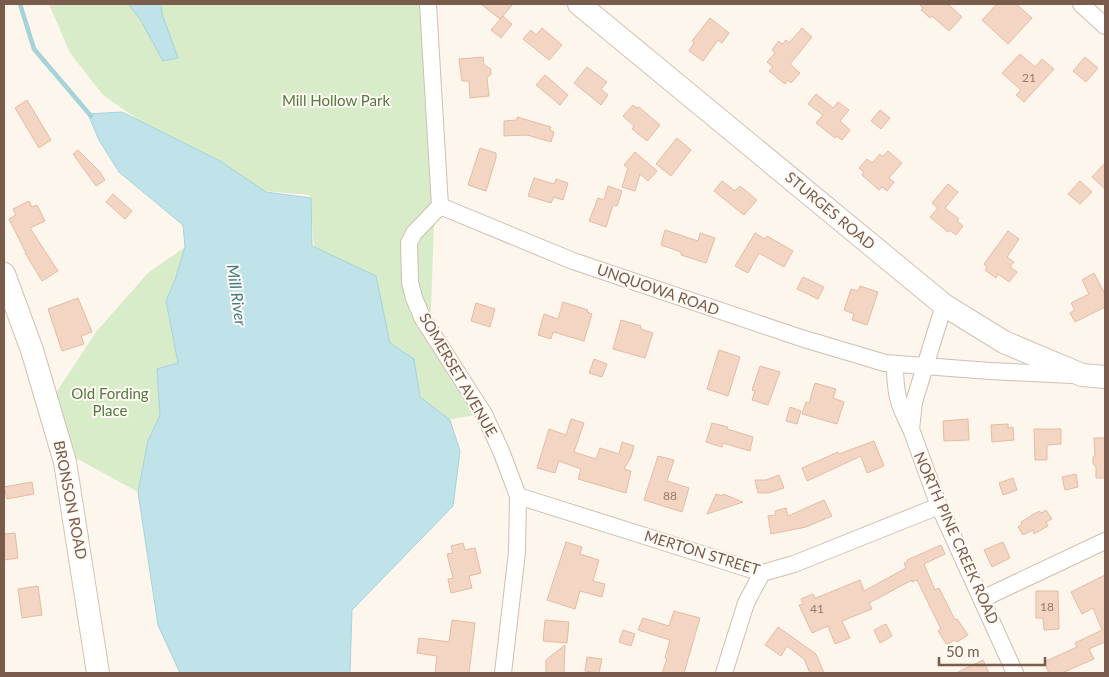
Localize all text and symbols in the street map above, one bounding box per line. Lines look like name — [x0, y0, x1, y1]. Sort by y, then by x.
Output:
house number: 21 — [1022, 70, 1036, 85]
park label: Mill Hollow Park — [282, 91, 390, 109]
street label: STURGES ROAD — [782, 168, 879, 253]
street label: UNQUOWA ROAD — [595, 260, 722, 318]
water label: Mill River — [224, 263, 251, 327]
street label: SOMERSET AVENUE — [416, 309, 502, 440]
park label: Old Fording Place — [71, 384, 149, 419]
street label: BRONSON ROAD — [51, 439, 91, 561]
street label: NORTH PINE CREEK ROAD — [911, 449, 1003, 627]
house number: 88 — [663, 488, 677, 503]
street label: MERTON STREET — [642, 526, 762, 578]
house number: 18 — [1040, 599, 1054, 614]
house number: 41 — [810, 601, 824, 616]
scale bar — [939, 634, 1045, 666]
text: 50 m — [946, 642, 980, 660]

